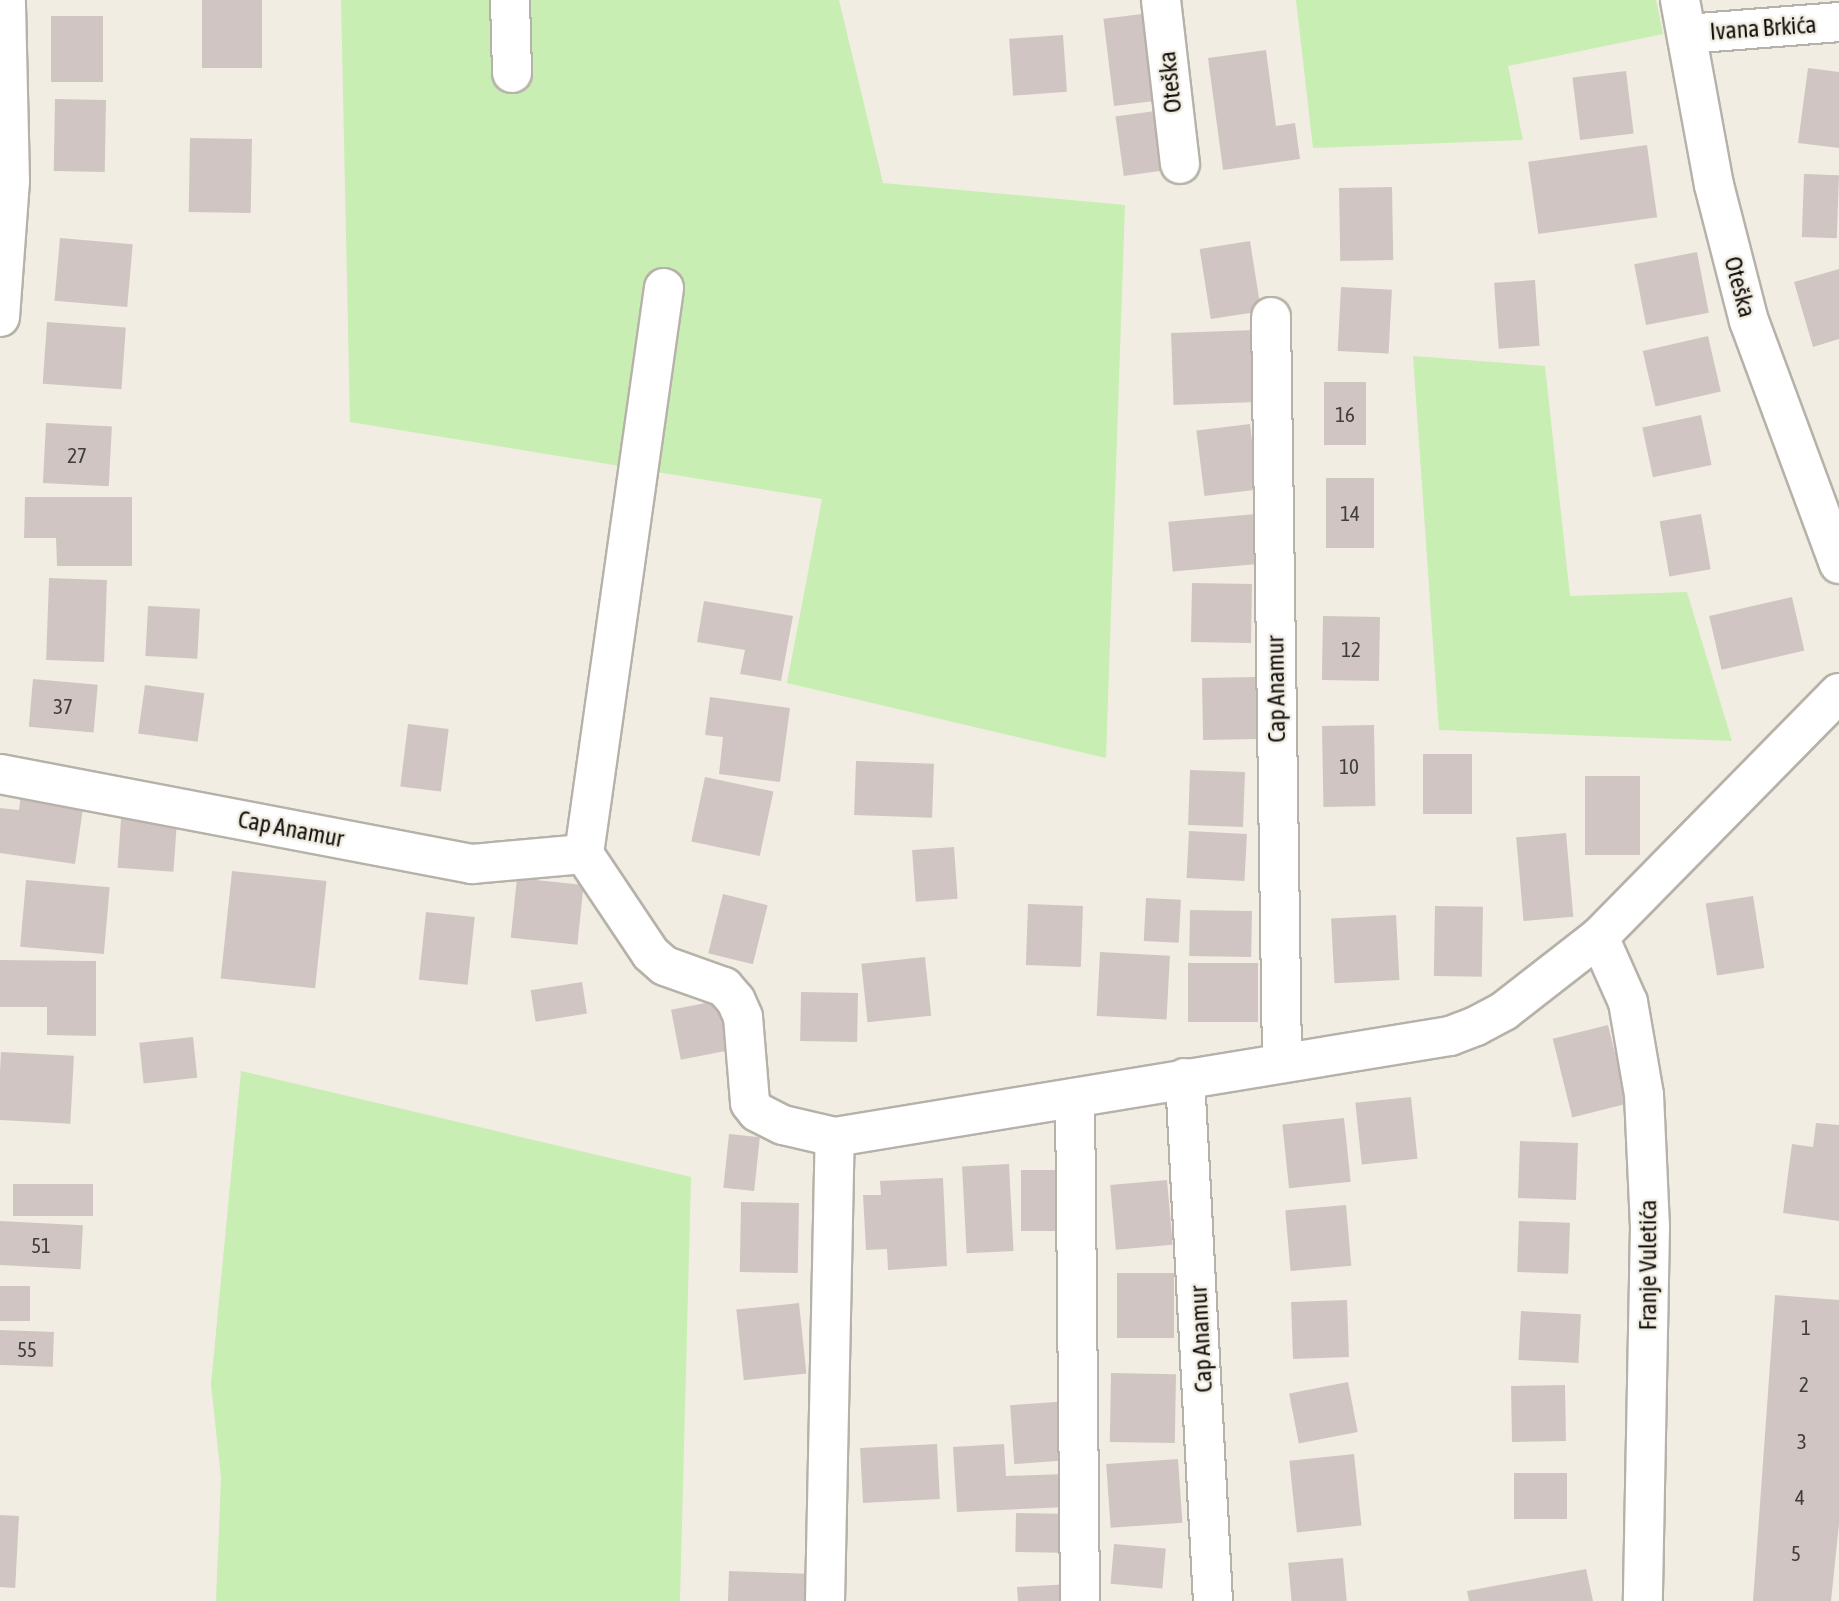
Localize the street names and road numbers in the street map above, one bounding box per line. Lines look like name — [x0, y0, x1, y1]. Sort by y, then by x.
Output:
street label: Ivana Brkića — [1709, 10, 1817, 46]
street label: Oteška — [1152, 50, 1188, 114]
street label: Oteška — [1718, 253, 1762, 321]
street label: Cap Anamur — [1261, 635, 1291, 743]
street label: Cap Anamur — [236, 805, 346, 853]
street label: Franje Vuletića — [1634, 1200, 1662, 1330]
street label: Cap Anamur — [1184, 1285, 1218, 1393]

